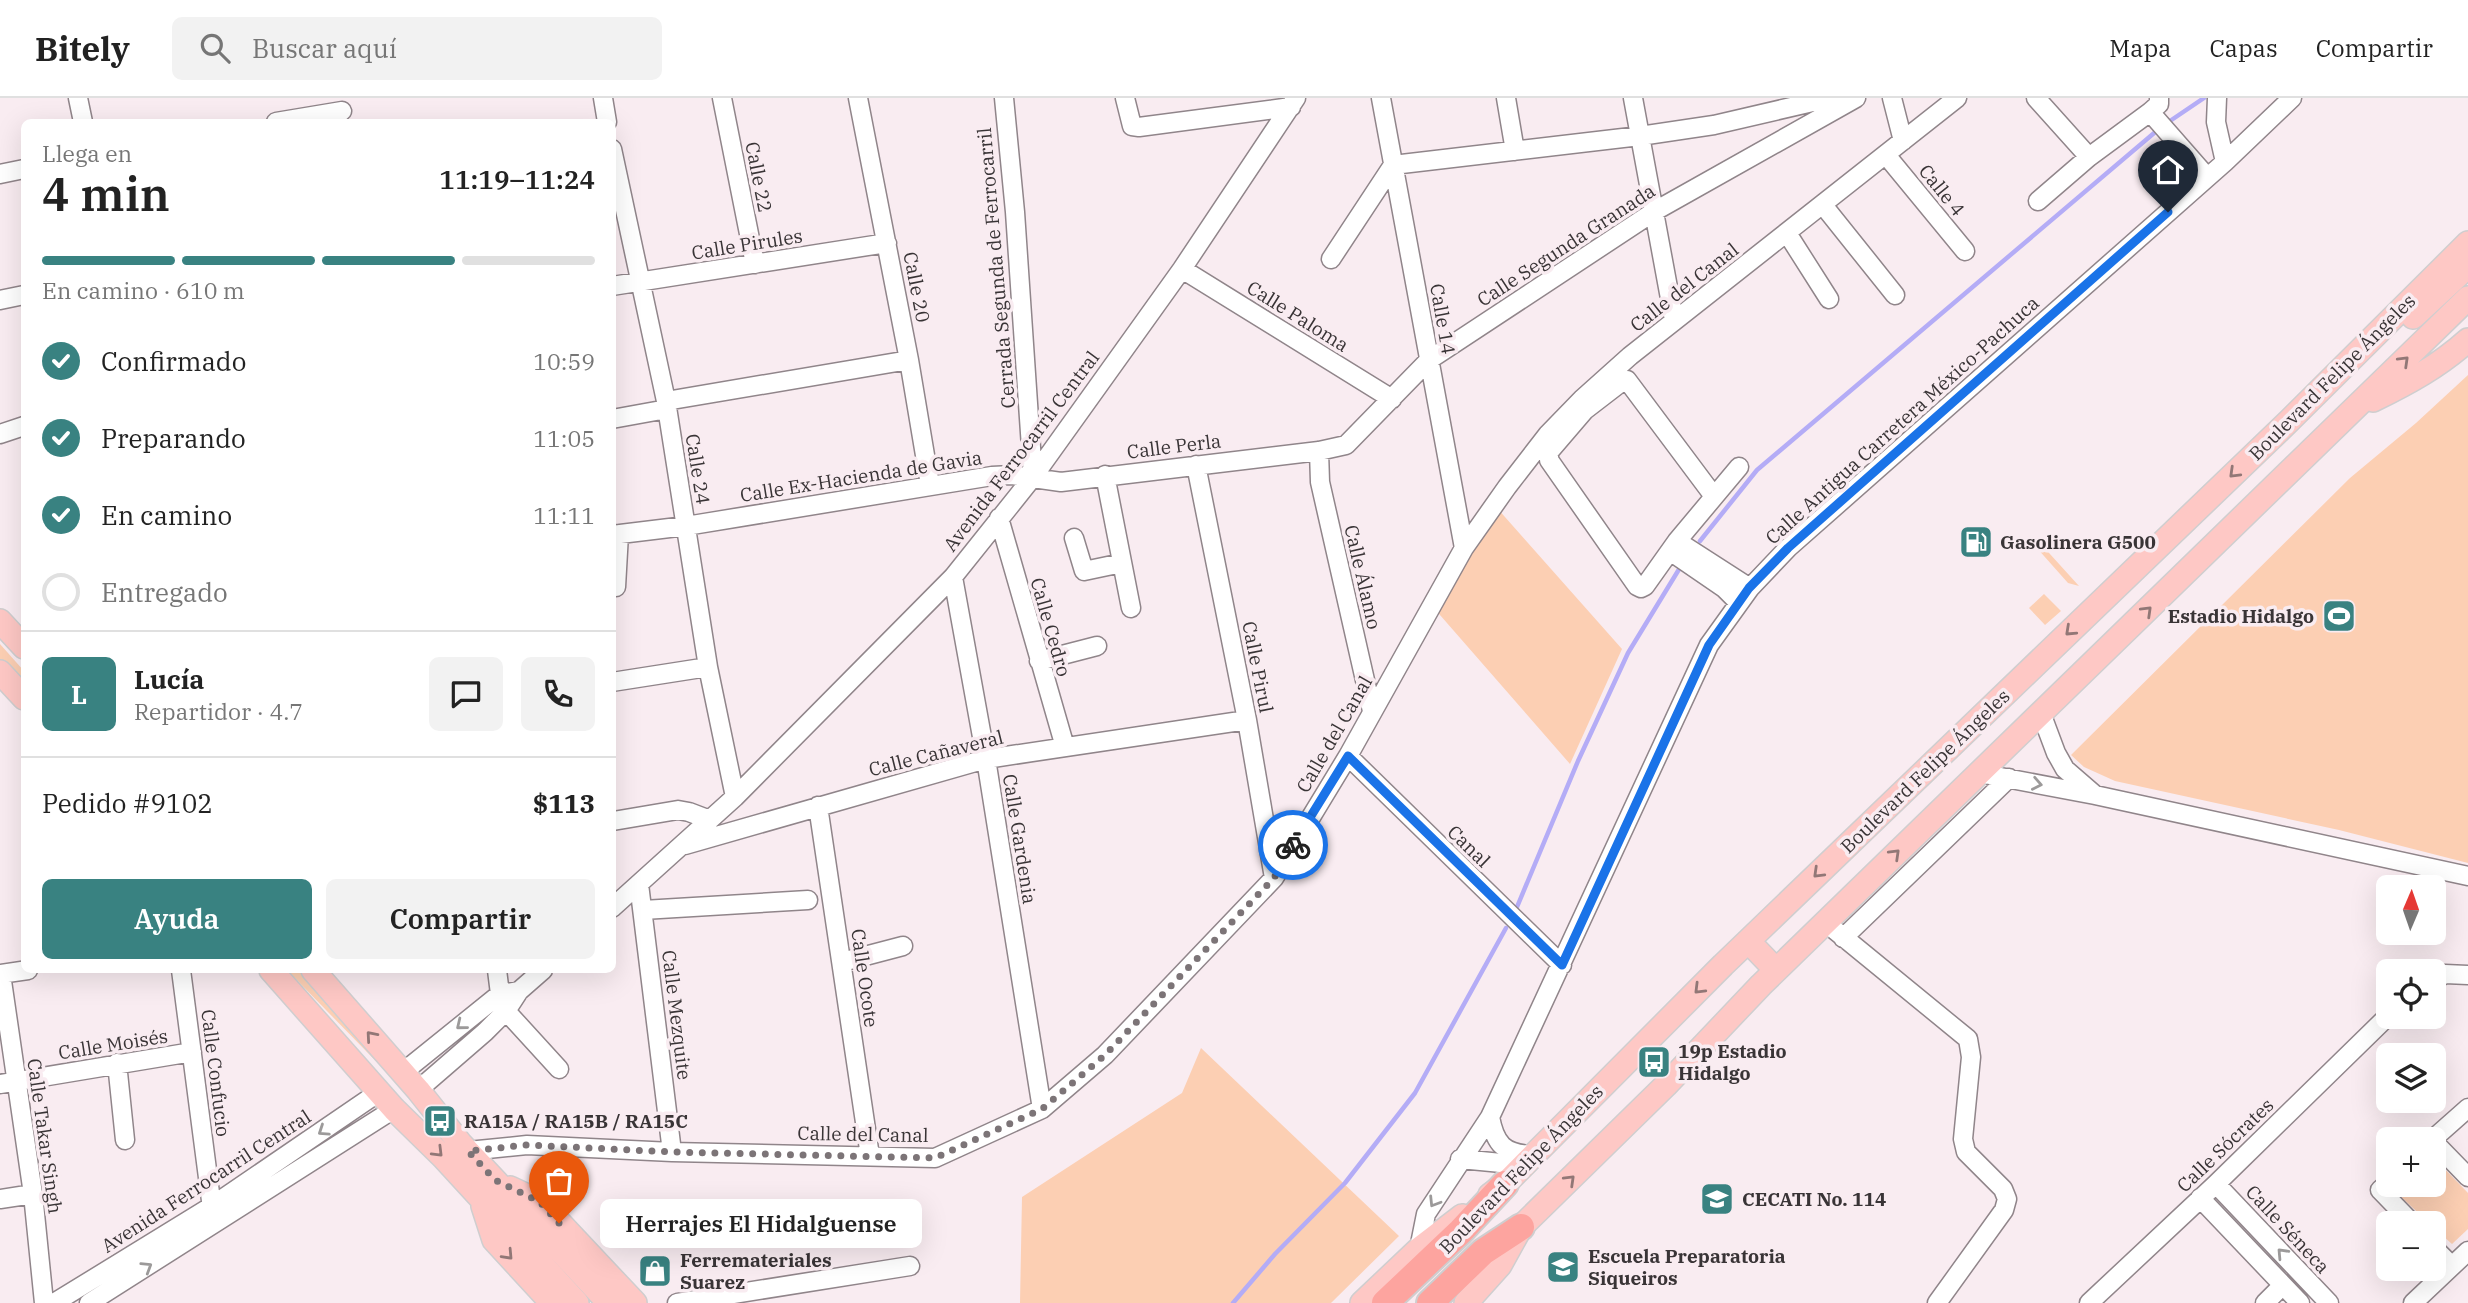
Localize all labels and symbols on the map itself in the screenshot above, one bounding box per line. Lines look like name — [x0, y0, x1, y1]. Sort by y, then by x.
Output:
street label: Cerrada Segunda de Ferrocarril — [972, 126, 1020, 409]
street label: Calle 22 — [740, 140, 778, 214]
pin — [2138, 140, 2198, 212]
street label: Calle 4 — [1914, 159, 1970, 221]
street label: Calle Segunda Granada — [1473, 178, 1659, 312]
street label: Calle Pirules — [690, 223, 804, 265]
street label: Calle del Canal — [1625, 237, 1743, 337]
street label: Calle 20 — [898, 250, 936, 324]
street label: Calle Paloma — [1243, 275, 1353, 357]
street label: Calle 14 — [1425, 282, 1461, 356]
street label: Boulevard Felipe Ángeles — [2244, 289, 2420, 465]
street label: Calle Antigua Carretera México-Pachuca — [1760, 291, 2044, 549]
street label: Avenida Ferrocarril Central — [938, 346, 1104, 556]
one-way arrow — [2395, 357, 2408, 370]
street label: Calle Perla — [1126, 428, 1222, 464]
street label: Calle 24 — [681, 432, 715, 506]
street label: Calle Ex-Hacienda de Gavia — [738, 445, 984, 507]
one-way arrow — [2230, 465, 2243, 478]
street label: Calle Álamo — [1339, 523, 1387, 631]
fuel station icon: Gasolinera G500 — [1957, 523, 1995, 561]
place label: Gasolinera G500 — [2000, 530, 2156, 554]
street label: Calle Cedro — [1025, 575, 1077, 679]
sports icon: Estadio Hidalgo — [2320, 597, 2358, 635]
place label: Estadio Hidalgo — [2168, 604, 2314, 628]
one-way arrow — [2139, 607, 2151, 619]
street label: Calle Pirul — [1237, 619, 1279, 715]
one-way arrow — [2066, 622, 2079, 635]
street label: Calle del Canal — [1291, 671, 1377, 797]
street label: Boulevard Felipe Ángeles — [1835, 684, 2015, 858]
street label: Calle Cañaveral — [866, 725, 1006, 781]
street label: Calle Gardenia — [998, 772, 1042, 906]
one-way arrow — [2031, 775, 2043, 790]
courier — [1258, 810, 1328, 880]
street label: Canal — [1442, 820, 1496, 872]
one-way arrow — [1887, 849, 1900, 862]
one-way arrow — [1813, 865, 1826, 878]
north arrow — [2376, 875, 2446, 945]
street label: Calle Ocote — [846, 927, 884, 1029]
street label: Calle Mezquite — [657, 949, 697, 1081]
one-way arrow — [1694, 980, 1707, 993]
street label: Calle Confucio — [196, 1008, 236, 1138]
one-way arrow — [457, 1017, 470, 1029]
street label: Calle Moisés — [57, 1024, 169, 1064]
one-way arrow — [367, 1031, 379, 1044]
place label: 19p Estadio Hidalgo — [1678, 1039, 1787, 1085]
bus stop icon: 19p Estadio Hidalgo — [1635, 1043, 1673, 1081]
street label: Calle Takar Singh — [22, 1057, 68, 1215]
street label: Boulevard Felipe Ángeles — [1434, 1079, 1608, 1259]
street label: Calle Sócrates — [2172, 1093, 2278, 1197]
bus stop icon: RA15A / RA15B / RA15C — [421, 1102, 459, 1140]
street label: Avenida Ferrocarril Central — [97, 1104, 315, 1258]
place label: RA15A / RA15B / RA15C — [464, 1109, 688, 1133]
street label: Calle del Canal — [797, 1121, 929, 1147]
one-way arrow — [318, 1122, 331, 1135]
one-way arrow — [430, 1144, 442, 1156]
pin — [529, 1151, 589, 1223]
one-way arrow — [1562, 1175, 1575, 1188]
school or university icon: CECATI No. 114 — [1698, 1180, 1736, 1218]
street label: Calle Séneca — [2241, 1180, 2335, 1278]
place label: CECATI No. 114 — [1742, 1187, 1886, 1211]
one-way arrow — [1429, 1194, 1442, 1207]
callout: Herrajes El Hidalguense — [601, 1198, 923, 1248]
place label: Escuela Preparatoria Siqueiros — [1588, 1244, 1786, 1290]
one-way arrow — [499, 1247, 512, 1260]
place label: Ferremateriales Suarez — [680, 1248, 832, 1294]
school or university icon: Escuela Preparatoria Siqueiros — [1544, 1248, 1582, 1286]
one-way arrow — [2278, 1249, 2291, 1262]
shop icon: Ferremateriales Suarez — [636, 1252, 674, 1290]
one-way arrow — [139, 1262, 152, 1275]

